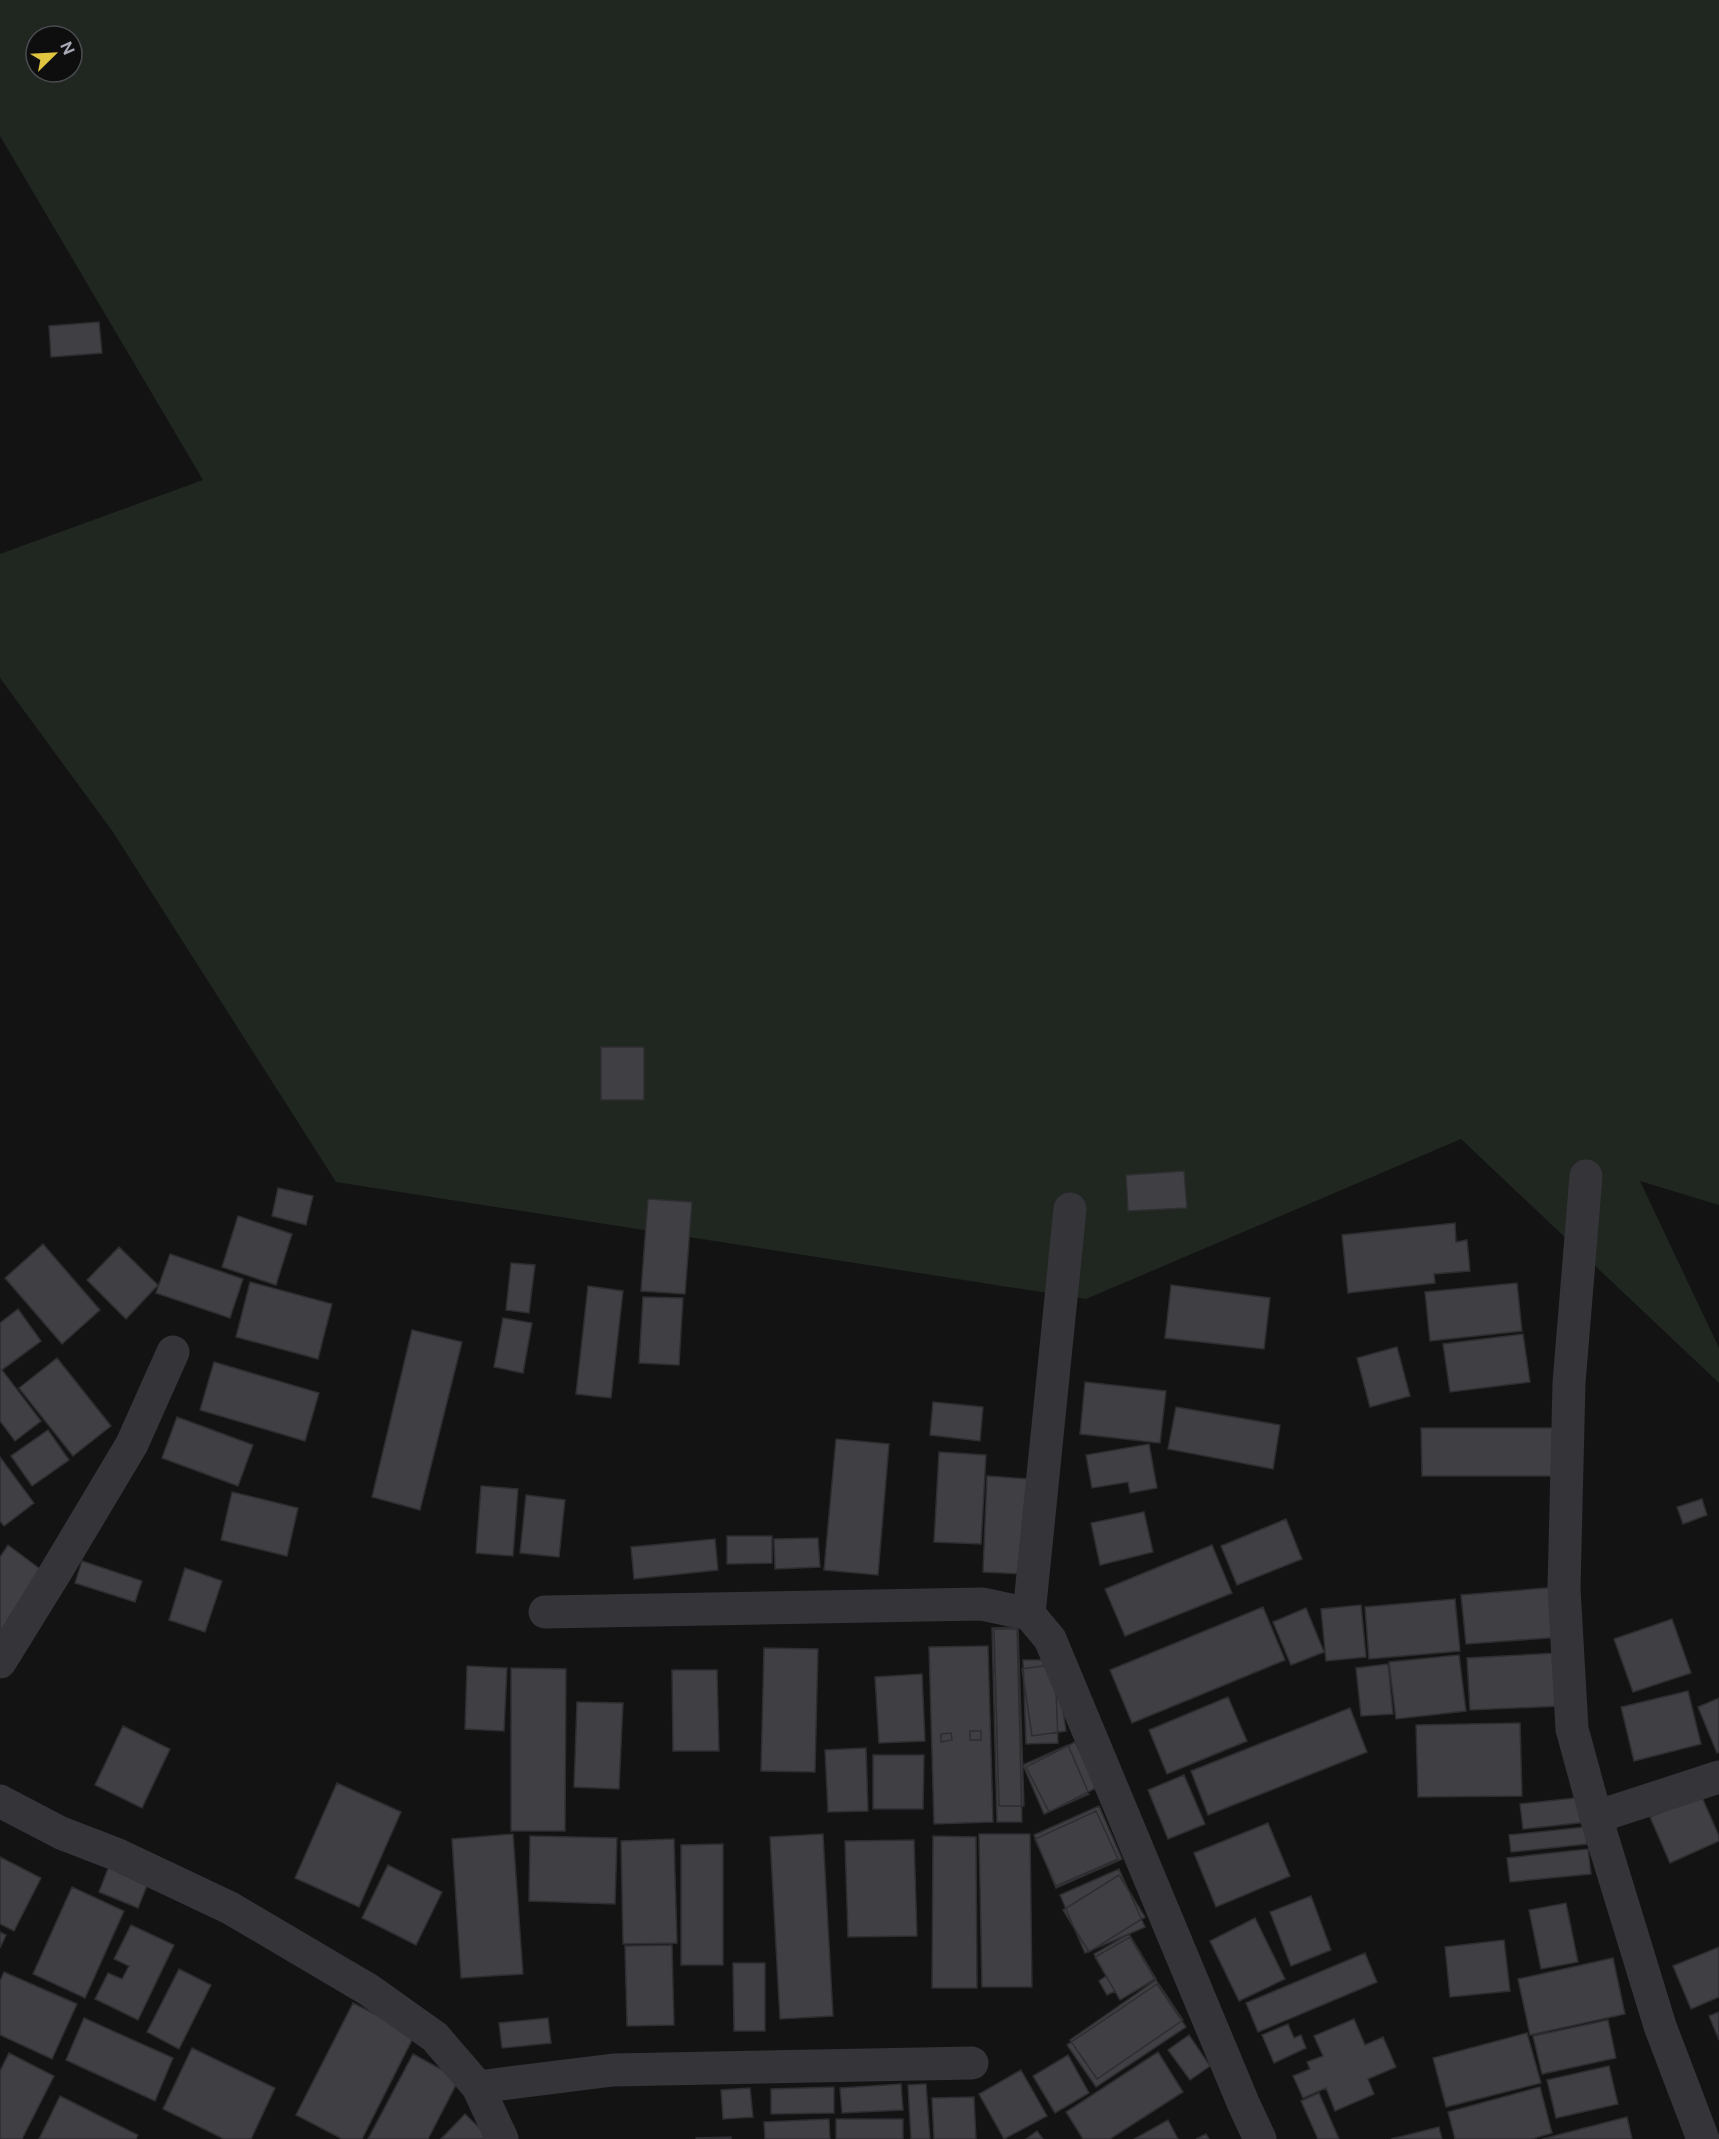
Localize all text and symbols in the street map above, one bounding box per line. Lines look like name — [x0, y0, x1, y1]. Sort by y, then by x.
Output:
north arrow — [24, 24, 84, 84]
text: N — [56, 39, 78, 58]

